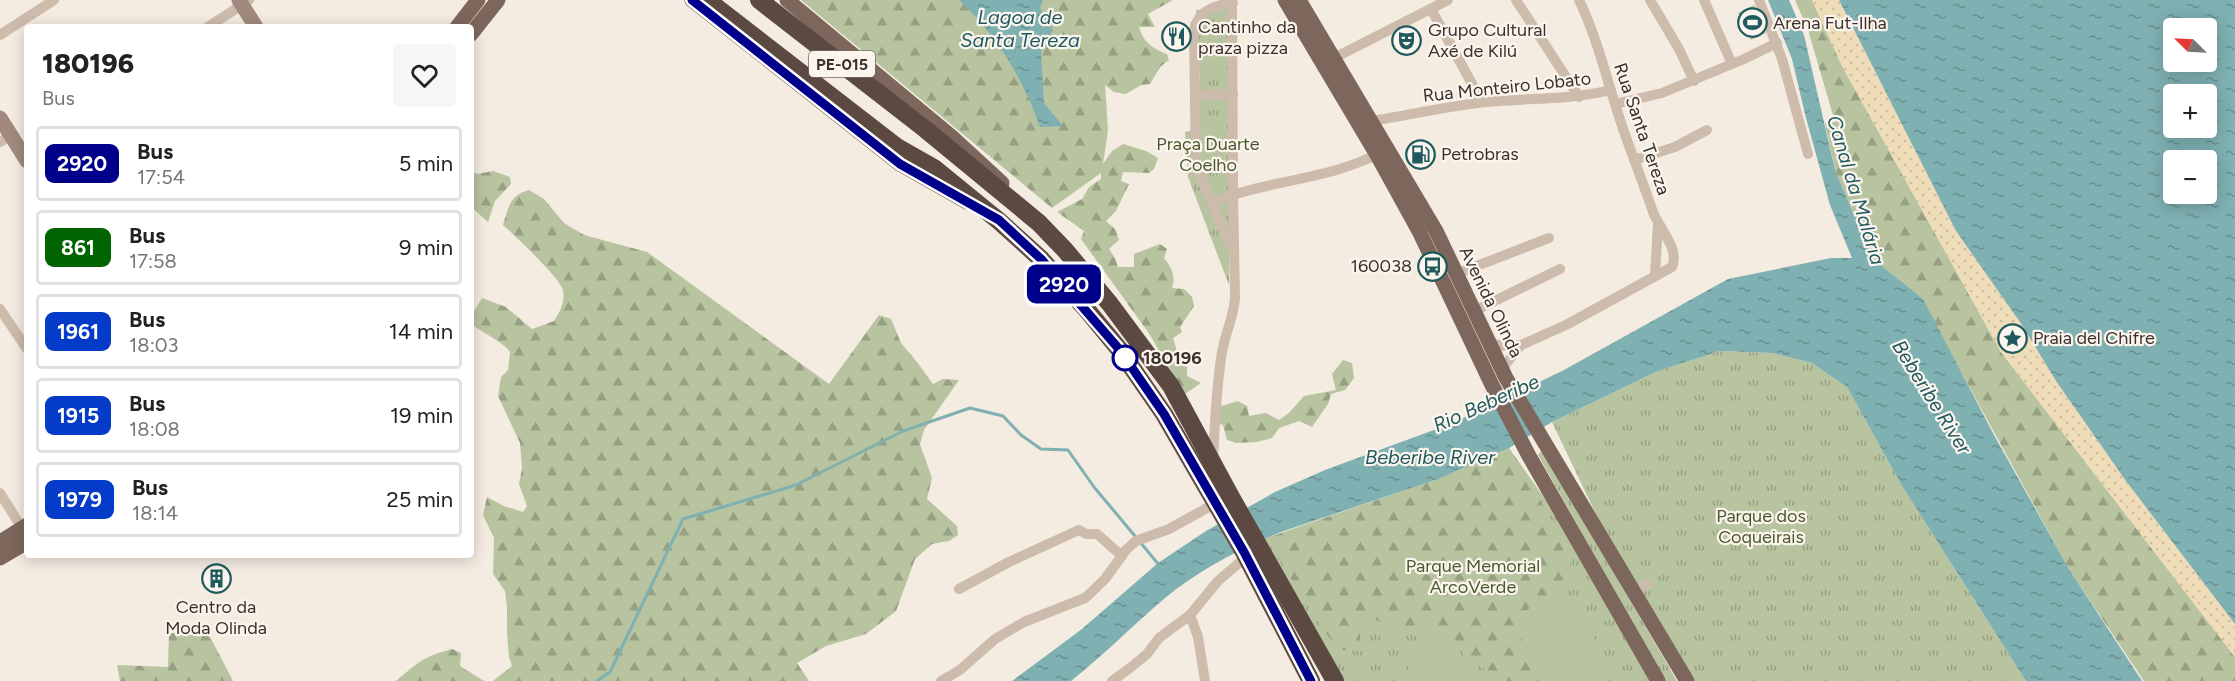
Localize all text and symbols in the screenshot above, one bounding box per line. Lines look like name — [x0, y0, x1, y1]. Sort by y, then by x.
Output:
water label: Lagoa de Santa Tereza — [960, 5, 1080, 52]
sports icon: Arena Fut-Ilha — [1736, 7, 1768, 39]
place label: Arena Fut-Ilha — [1773, 12, 1887, 34]
place label: Cantinho da praza pizza — [1198, 16, 1296, 59]
north arrow — [2163, 18, 2217, 72]
map controls — [2163, 18, 2217, 204]
place label: Grupo Cultural Axé de Kilú — [1428, 19, 1546, 62]
restaurant icon: Cantinho da praza pizza — [1161, 21, 1193, 53]
theatre icon: Grupo Cultural Axé de Kilú — [1391, 24, 1423, 56]
button: heart — [393, 44, 456, 107]
text: 180196 — [42, 46, 134, 80]
road number: PE-015 — [809, 51, 875, 77]
street label: Rua Santa Tereza — [1609, 60, 1675, 198]
street label: Rua Monteiro Lobato — [1422, 67, 1592, 107]
button: + — [2163, 84, 2217, 138]
text: Bus — [42, 86, 75, 110]
water label: Canal da Malária — [1822, 112, 1890, 268]
park label: Praça Duarte Coelho — [1156, 133, 1260, 176]
text: Bus — [137, 138, 173, 165]
fuel station icon: Petrobras — [1404, 138, 1436, 170]
place label: Petrobras — [1441, 143, 1519, 165]
text: 5 min — [399, 150, 453, 177]
button: − — [2163, 150, 2217, 204]
text: 2920 — [57, 151, 107, 176]
text: 17:54 — [137, 165, 185, 189]
text: Bus — [129, 222, 165, 249]
text: 9 min — [399, 234, 453, 261]
text: 861 — [61, 235, 95, 260]
street label: Avenida Olinda — [1455, 243, 1527, 361]
text: 17:58 — [129, 249, 177, 273]
bus stop icon: 160038 — [1417, 250, 1449, 282]
place label: 160038 — [1350, 255, 1412, 277]
line badge: 2920 — [1022, 264, 1106, 304]
text: 2920 — [1039, 272, 1089, 297]
text: Bus — [129, 306, 165, 333]
text: 14 min — [389, 318, 453, 345]
text: 1961 — [57, 319, 99, 344]
place icon: Praia del Chifre — [1996, 322, 2028, 354]
place label: Praia del Chifre — [2033, 327, 2155, 349]
text: 18:03 — [129, 333, 178, 357]
water label: Beberibe River — [1887, 335, 1977, 460]
marker: 180196 — [1112, 345, 1138, 371]
place label: 180196 — [1143, 347, 1202, 369]
water label: Rio Beberibe — [1429, 369, 1543, 437]
text: Bus — [129, 390, 165, 417]
text: 19 min — [390, 402, 453, 429]
text: 1915 — [57, 403, 99, 428]
text: 18:08 — [129, 417, 180, 441]
water label: Beberibe River — [1365, 445, 1496, 469]
text: Bus — [132, 474, 168, 501]
text: 25 min — [387, 486, 453, 513]
text: 1979 — [57, 487, 102, 512]
text: 18:14 — [132, 501, 178, 525]
park label: Parque dos Coqueirais — [1716, 505, 1806, 548]
park label: Parque Memorial ArcoVerde — [1406, 555, 1540, 598]
building icon: Centro da Moda Olinda — [200, 562, 232, 594]
place label: Centro da Moda Olinda — [165, 596, 267, 639]

